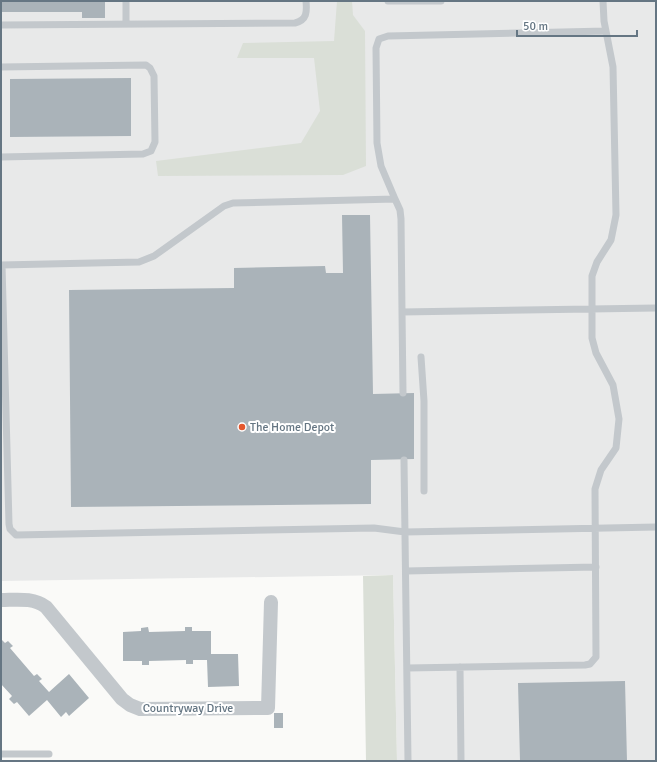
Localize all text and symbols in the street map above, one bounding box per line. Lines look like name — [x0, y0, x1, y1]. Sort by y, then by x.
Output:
scale bar — [517, 12, 637, 38]
text: 50 m — [523, 19, 548, 34]
place label: The Home Depot — [250, 420, 334, 435]
marker: The Home Depot — [237, 422, 247, 432]
street label: Countryway Drive — [143, 701, 233, 716]

